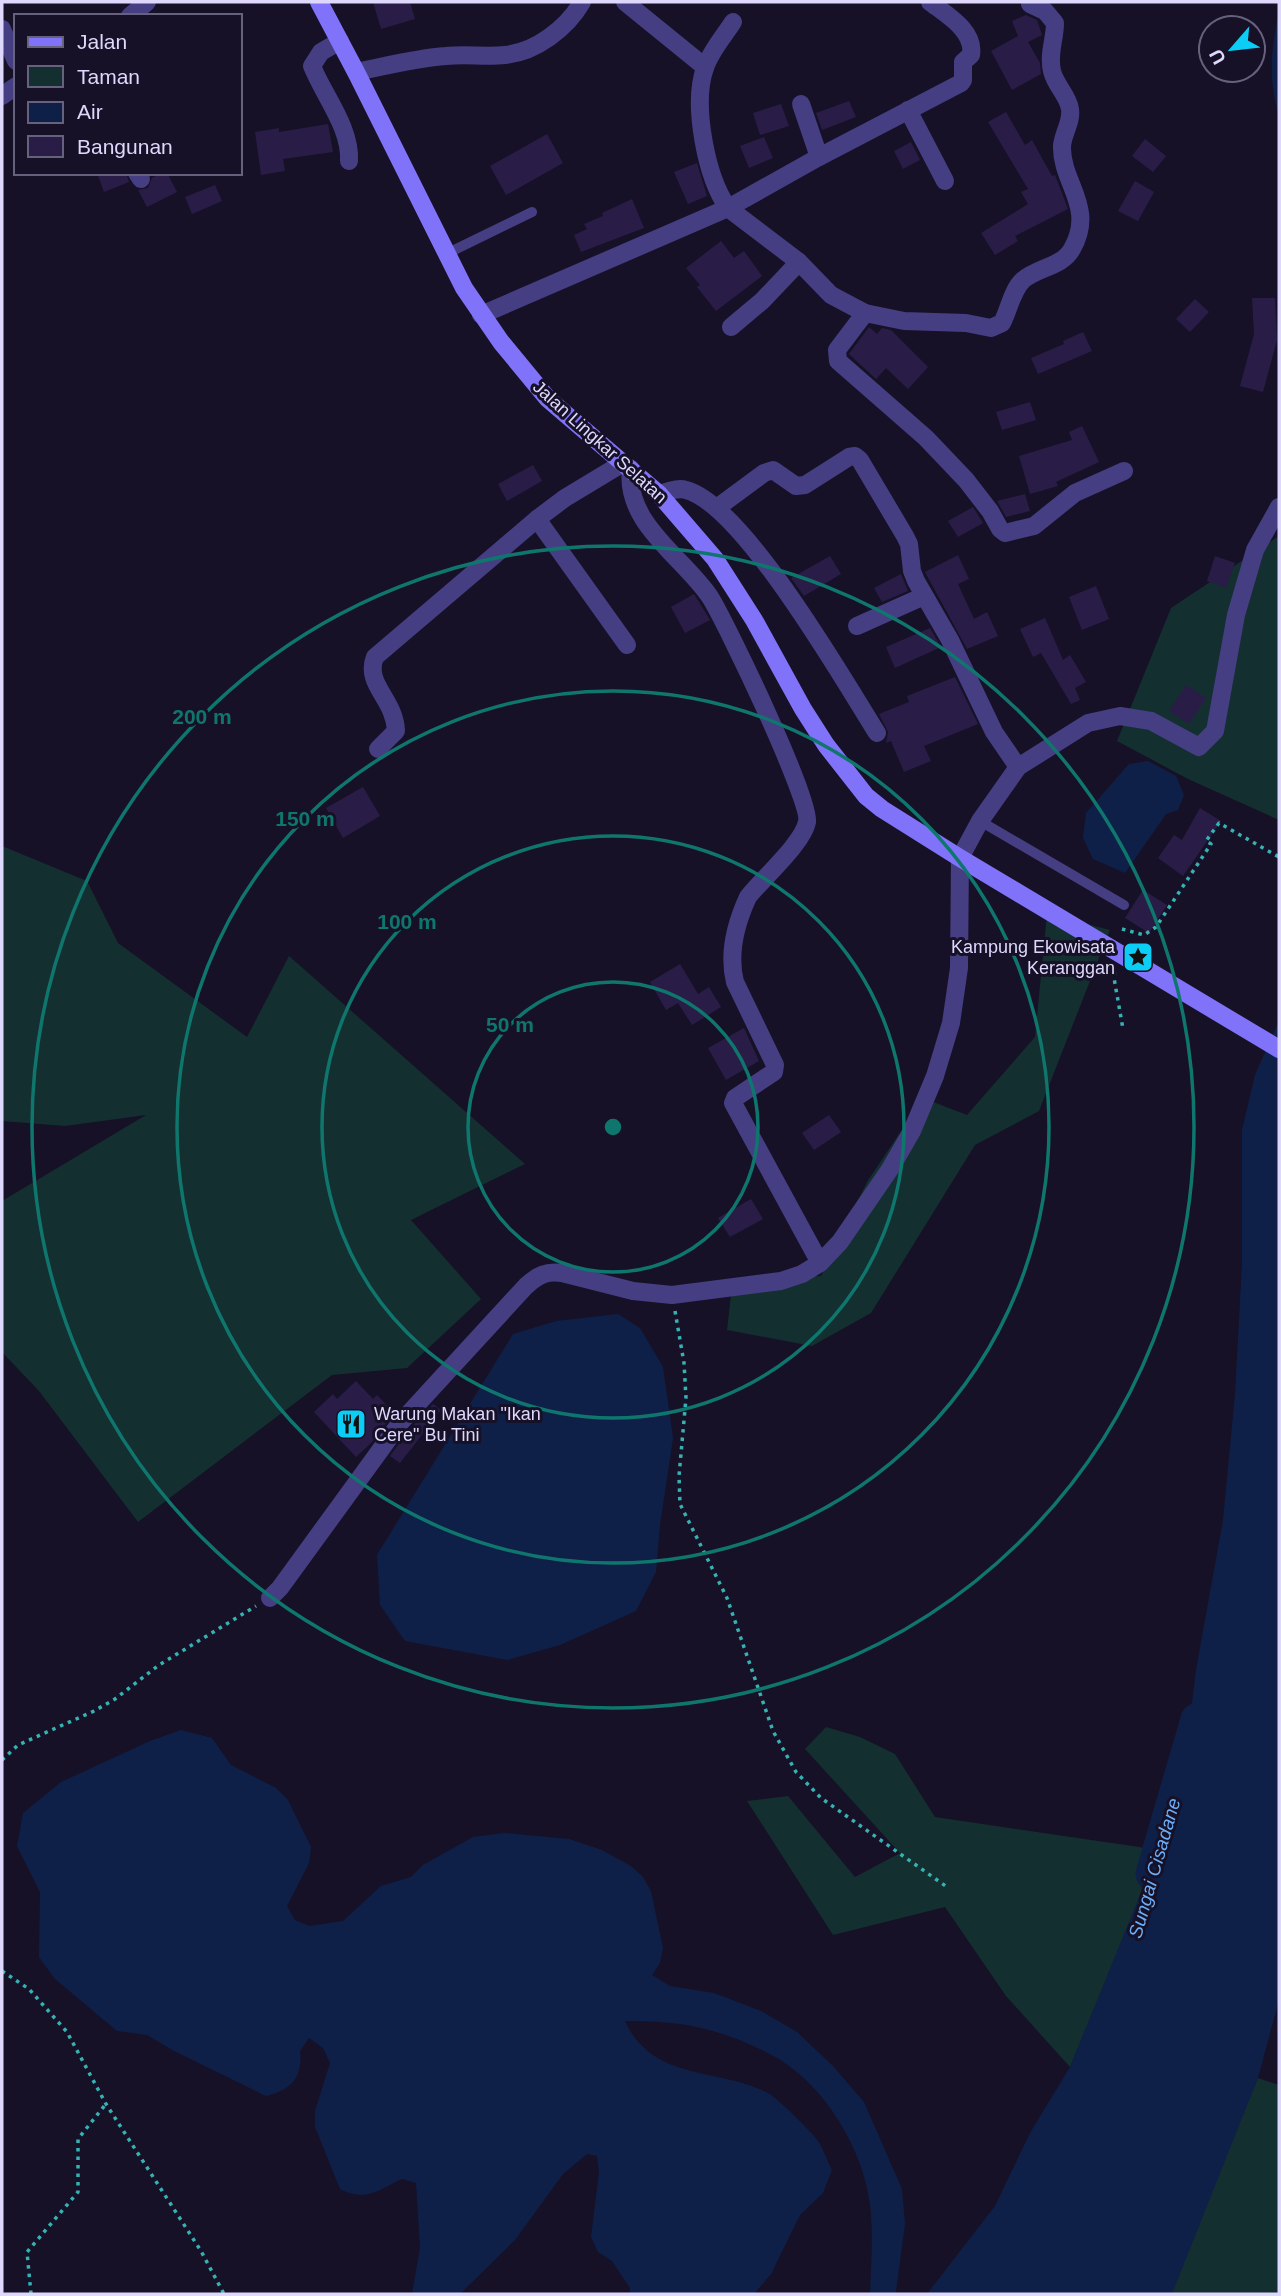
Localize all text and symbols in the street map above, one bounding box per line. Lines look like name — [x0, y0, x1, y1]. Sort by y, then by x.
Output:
legend — [14, 14, 242, 175]
north arrow — [1197, 14, 1267, 84]
text: Jalan — [77, 30, 127, 53]
text: U — [1205, 46, 1230, 68]
text: Taman — [77, 65, 140, 88]
text: Air — [77, 100, 103, 123]
text: Bangunan — [77, 135, 173, 158]
street label: Jalan Lingkar Selatan — [529, 377, 671, 507]
text: 200 m — [172, 705, 232, 728]
text: 150 m — [275, 807, 335, 830]
text: 100 m — [377, 910, 437, 933]
place label: Kampung Ekowisata Keranggan — [951, 937, 1116, 978]
place icon: Kampung Ekowisata Keranggan — [1121, 940, 1155, 974]
text: 50 m — [486, 1013, 534, 1036]
centre of rings — [601, 1115, 625, 1139]
place label: Warung Makan "Ikan Cere" Bu Tini — [374, 1404, 541, 1445]
restaurant icon: Warung Makan "Ikan Cere" Bu Tini — [334, 1407, 368, 1441]
water label: Sungai Cisadane — [1124, 1796, 1185, 1941]

